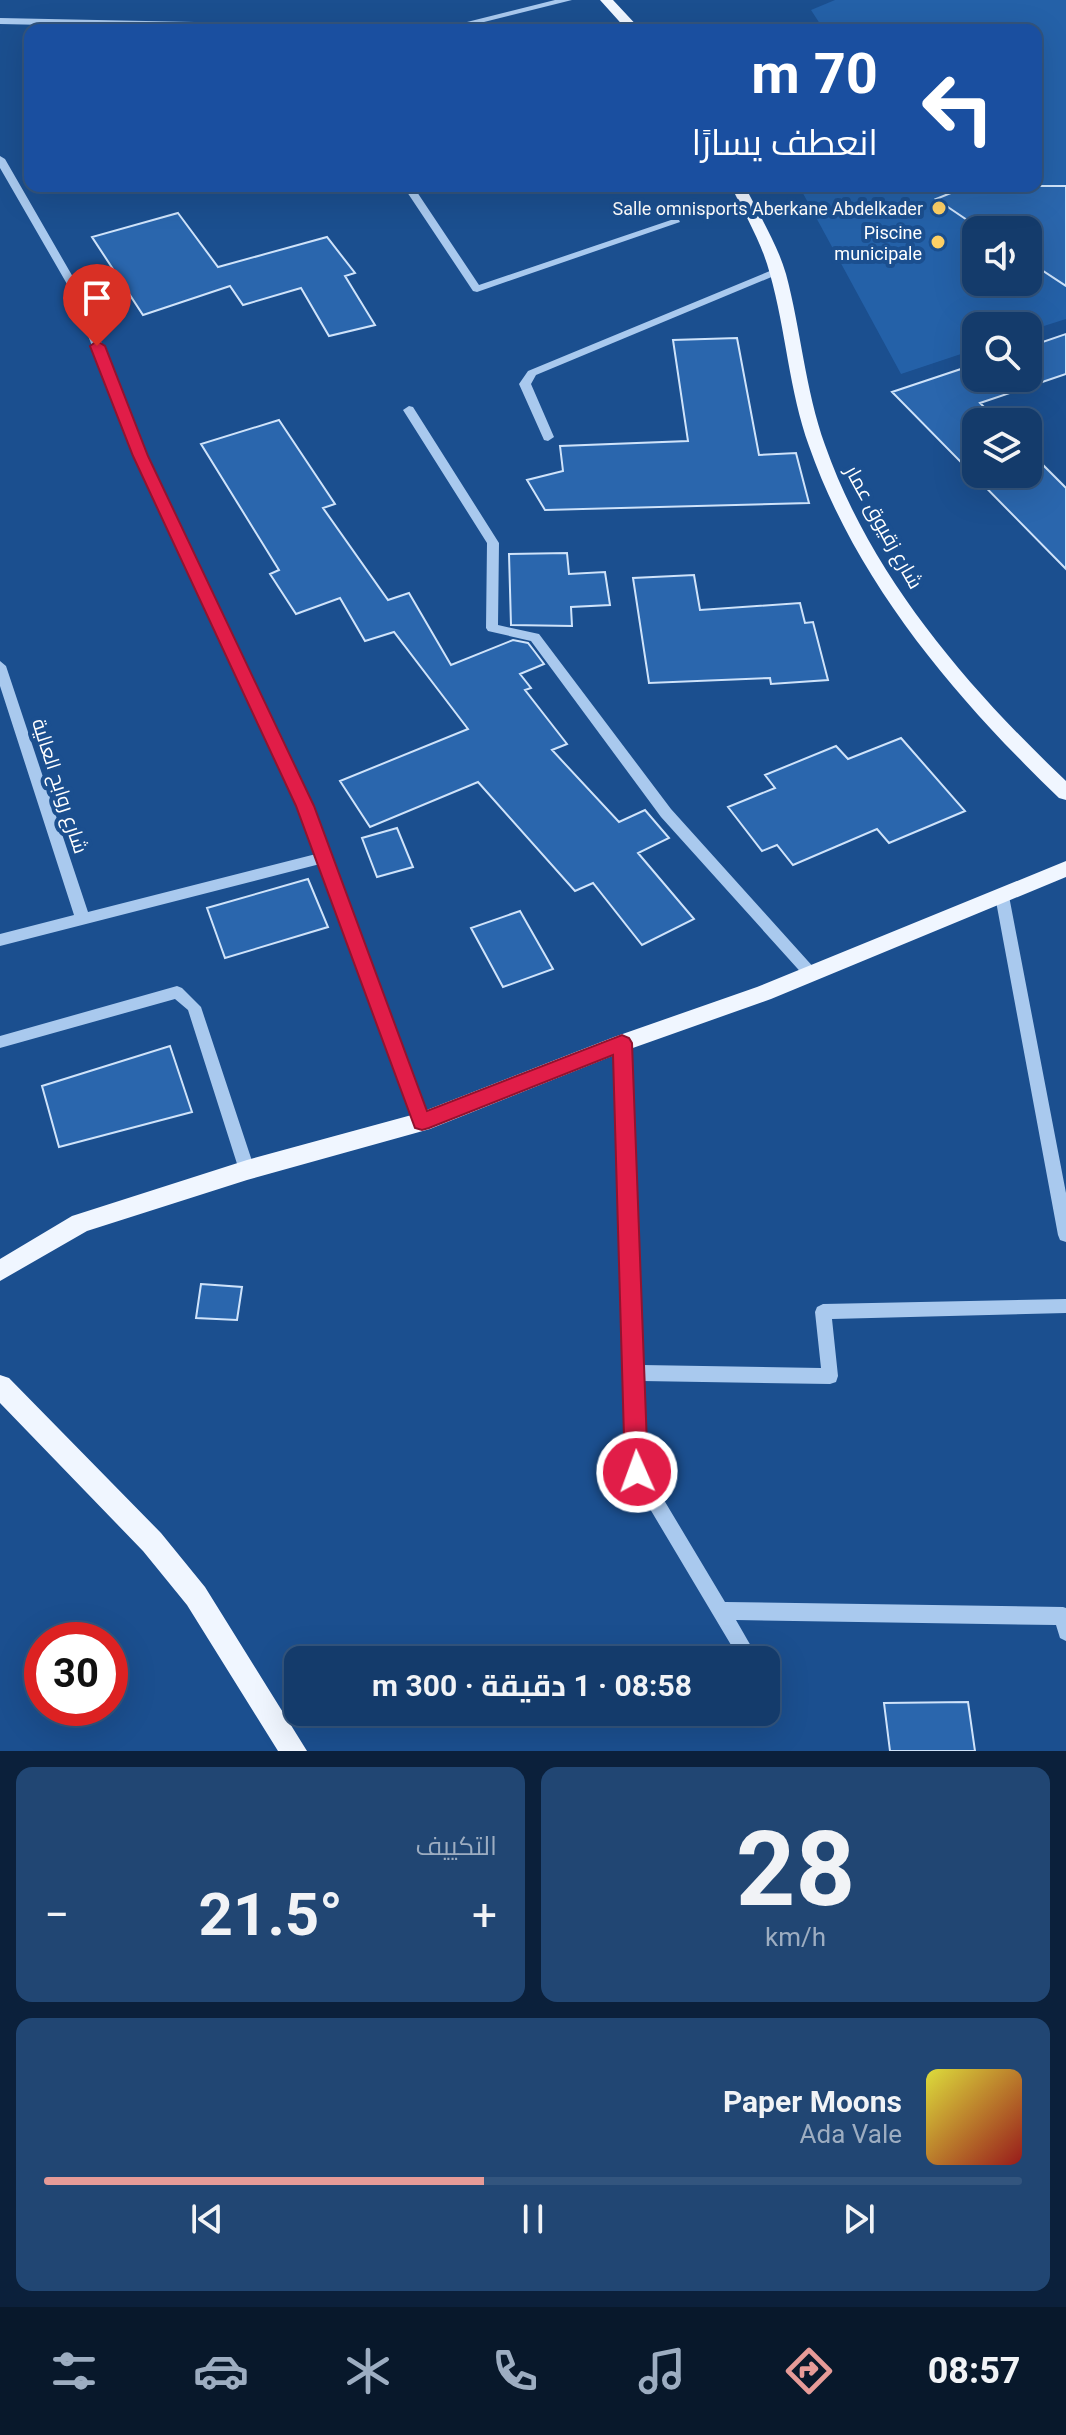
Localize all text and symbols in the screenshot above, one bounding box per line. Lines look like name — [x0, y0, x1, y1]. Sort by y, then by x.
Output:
text: 70 m — [751, 41, 878, 107]
icon: left — [906, 56, 1010, 160]
text: انعطف يسارًا — [692, 122, 878, 164]
place label: Salle omnisports Aberkane Abdelkader — [613, 198, 923, 219]
marker: Salle omnisports Aberkane Abdelkader — [930, 199, 948, 217]
map controls — [962, 216, 1042, 488]
button: sound — [962, 216, 1042, 296]
place label: Piscine municipale — [834, 222, 922, 264]
marker: Piscine municipale — [929, 233, 947, 251]
pin — [63, 264, 131, 346]
icon: arrive — [75, 276, 119, 320]
button: search — [962, 312, 1042, 392]
button: layers — [962, 408, 1042, 488]
street label: شارع زقيوق عمار — [838, 460, 928, 594]
street label: شارع روابح العالية — [25, 715, 93, 857]
position arrow — [595, 1430, 679, 1514]
speed limit sign: 30 — [24, 1622, 128, 1726]
text: 08:58 · 1 دقيقة · 300 m — [372, 1668, 692, 1703]
text: 28 — [736, 1809, 855, 1930]
text: التكييف — [415, 1831, 497, 1861]
text: 21.5° — [199, 1879, 343, 1950]
text: − — [44, 1889, 69, 1941]
text: + — [472, 1889, 497, 1941]
text: km/h — [765, 1922, 826, 1952]
text: Paper Moons — [723, 2084, 902, 2119]
text: Ada Vale — [800, 2119, 902, 2149]
icon: previous — [185, 2197, 229, 2241]
icon: pause — [511, 2197, 555, 2241]
icon: next — [837, 2197, 881, 2241]
icon: filters — [46, 2343, 102, 2399]
icon: car — [193, 2343, 249, 2399]
icon: climate — [340, 2343, 396, 2399]
icon: phone — [487, 2343, 543, 2399]
icon: music — [634, 2343, 690, 2399]
icon: directions — [781, 2343, 837, 2399]
text: 08:57 — [928, 2350, 1020, 2392]

